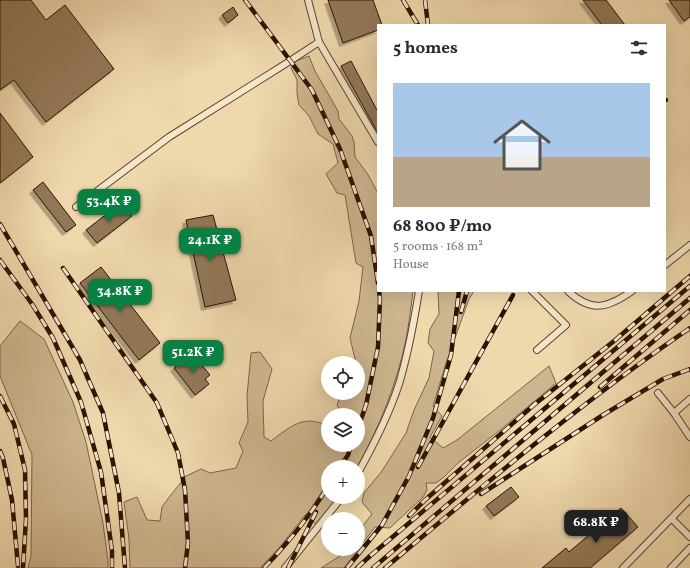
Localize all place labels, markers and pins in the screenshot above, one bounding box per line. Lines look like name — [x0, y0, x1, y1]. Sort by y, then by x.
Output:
pin: 53.4K ₽ — [72, 189, 146, 223]
pin: 24.1K ₽ — [173, 228, 247, 262]
pin: 34.8K ₽ — [83, 279, 157, 313]
pin: 51.2K ₽ — [156, 340, 230, 374]
pin: 68.8K ₽ — [559, 510, 633, 544]

